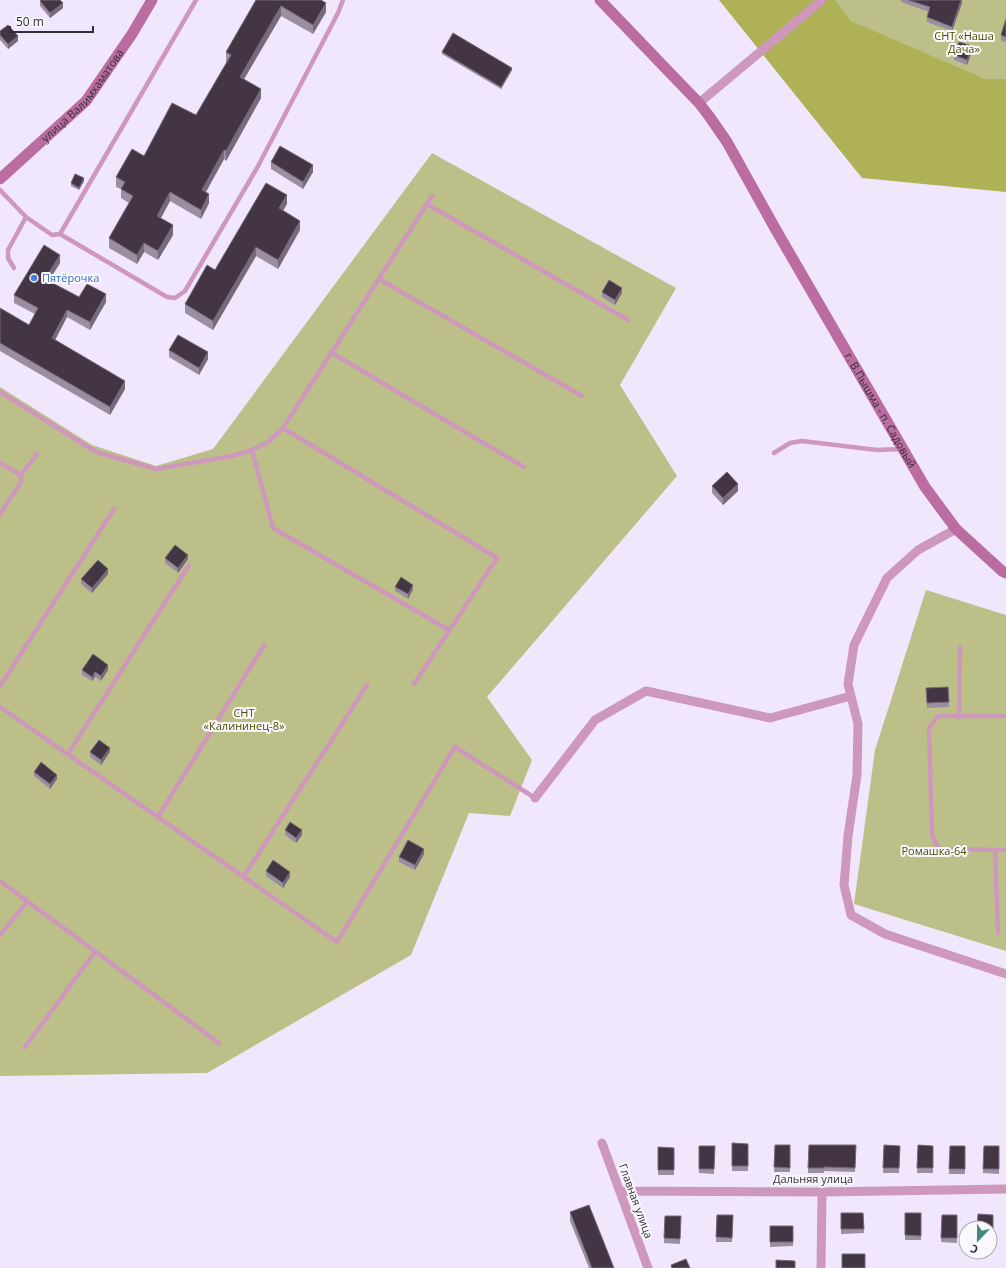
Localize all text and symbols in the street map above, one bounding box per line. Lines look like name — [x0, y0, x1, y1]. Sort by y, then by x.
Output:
scale bar — [10, 8, 93, 34]
text: 50 m — [16, 13, 44, 30]
park label: СНТ «Наша Дача» — [934, 28, 994, 56]
street label: улица Валимхаматова — [38, 46, 127, 145]
place label: Пятёрочка — [42, 270, 99, 285]
marker: Пятёрочка — [29, 273, 39, 283]
street label: г. В.Пышма - п. Садовый — [842, 350, 920, 470]
park label: СНТ «Калининец-8» — [204, 705, 285, 733]
park label: Ромашка-64 — [901, 843, 967, 858]
street label: Главная улица — [616, 1161, 657, 1240]
street label: Дальняя улица — [773, 1171, 853, 1186]
north arrow — [958, 1220, 998, 1260]
text: С — [968, 1241, 980, 1258]

